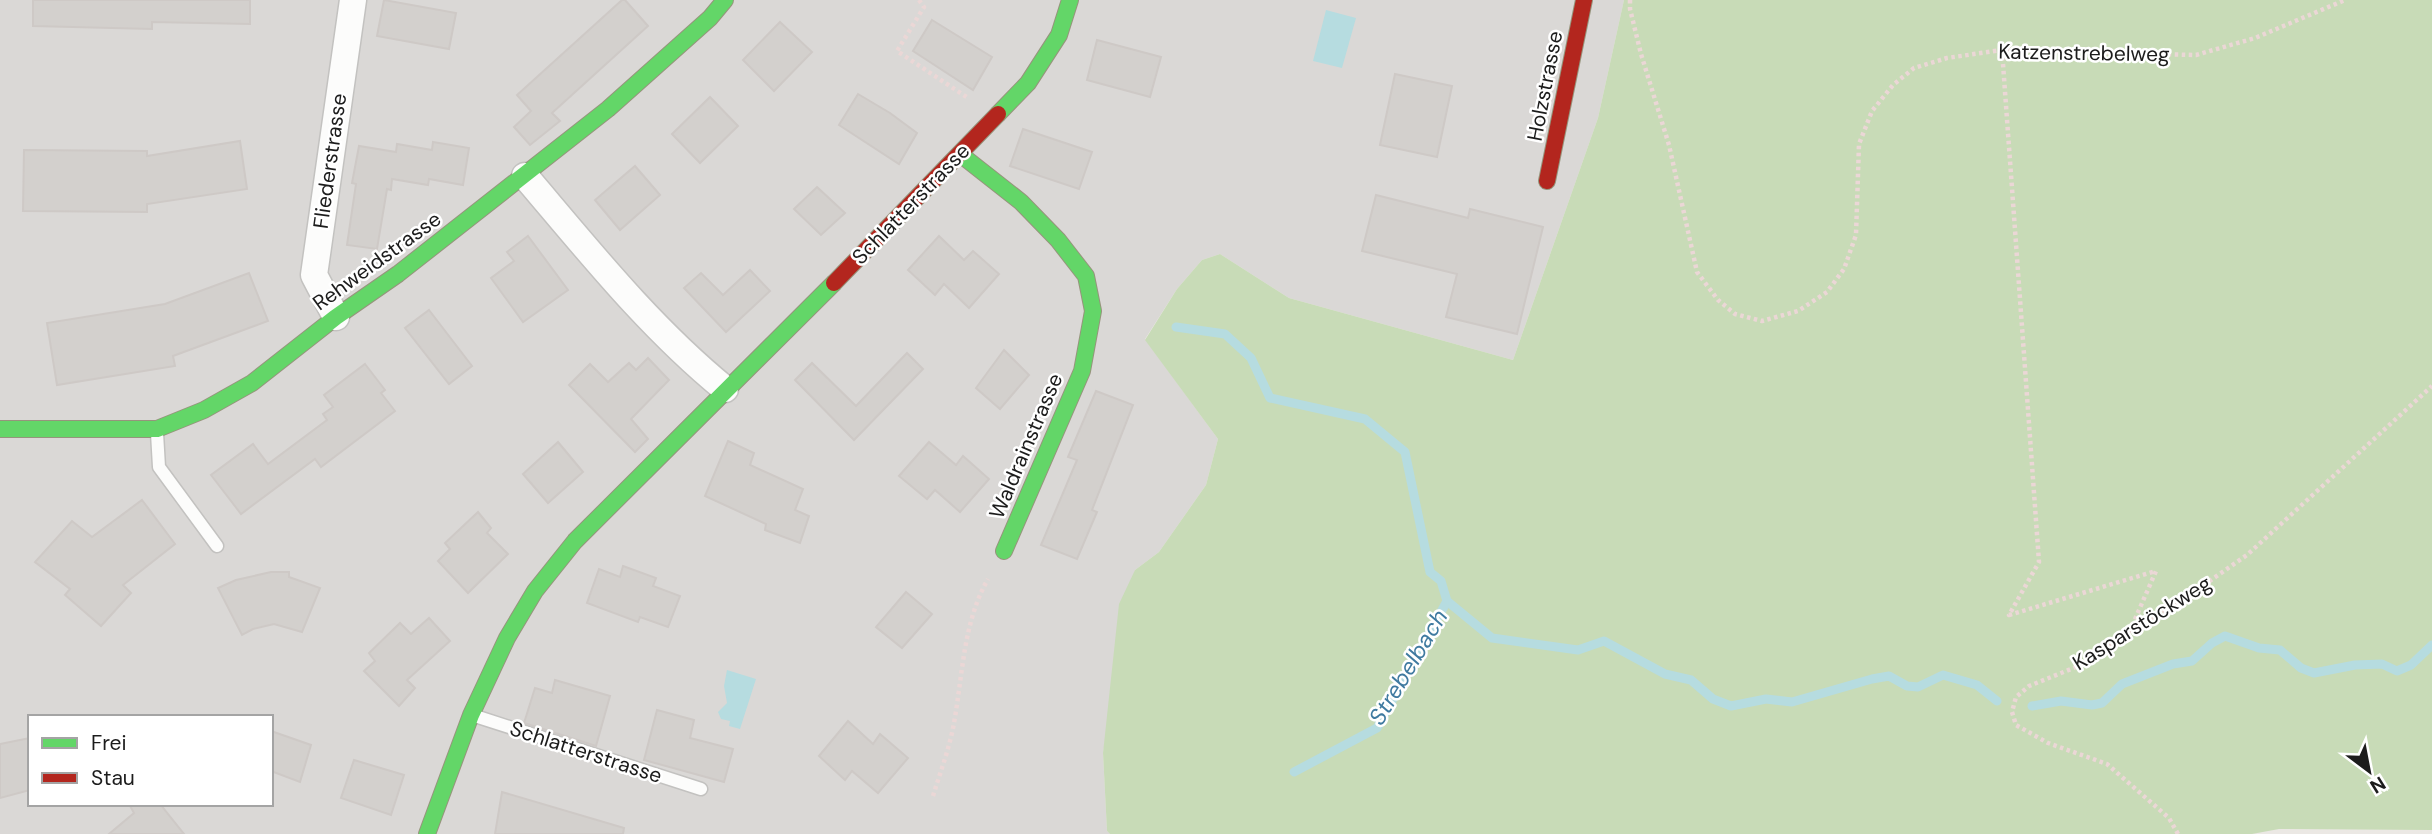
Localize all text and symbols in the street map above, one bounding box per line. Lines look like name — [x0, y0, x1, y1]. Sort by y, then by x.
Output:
street label: Holzstrasse — [1521, 28, 1569, 143]
street label: Katzenstrebelweg — [1998, 38, 2170, 68]
street label: Fliederstrasse — [307, 92, 353, 230]
street label: Schlatterstrasse — [846, 137, 976, 271]
street label: Rehweidstrasse — [307, 205, 447, 317]
street label: Waldrainstrasse — [983, 369, 1069, 523]
street label: Kasparstöckweg — [2067, 569, 2217, 677]
water label: Strebelbach — [1362, 604, 1454, 730]
street label: Schlatterstrasse — [506, 714, 666, 790]
legend — [28, 715, 273, 806]
text: Frei — [91, 729, 127, 757]
north arrow — [2334, 736, 2404, 806]
text: Stau — [91, 764, 135, 792]
text: N — [2365, 771, 2390, 799]

